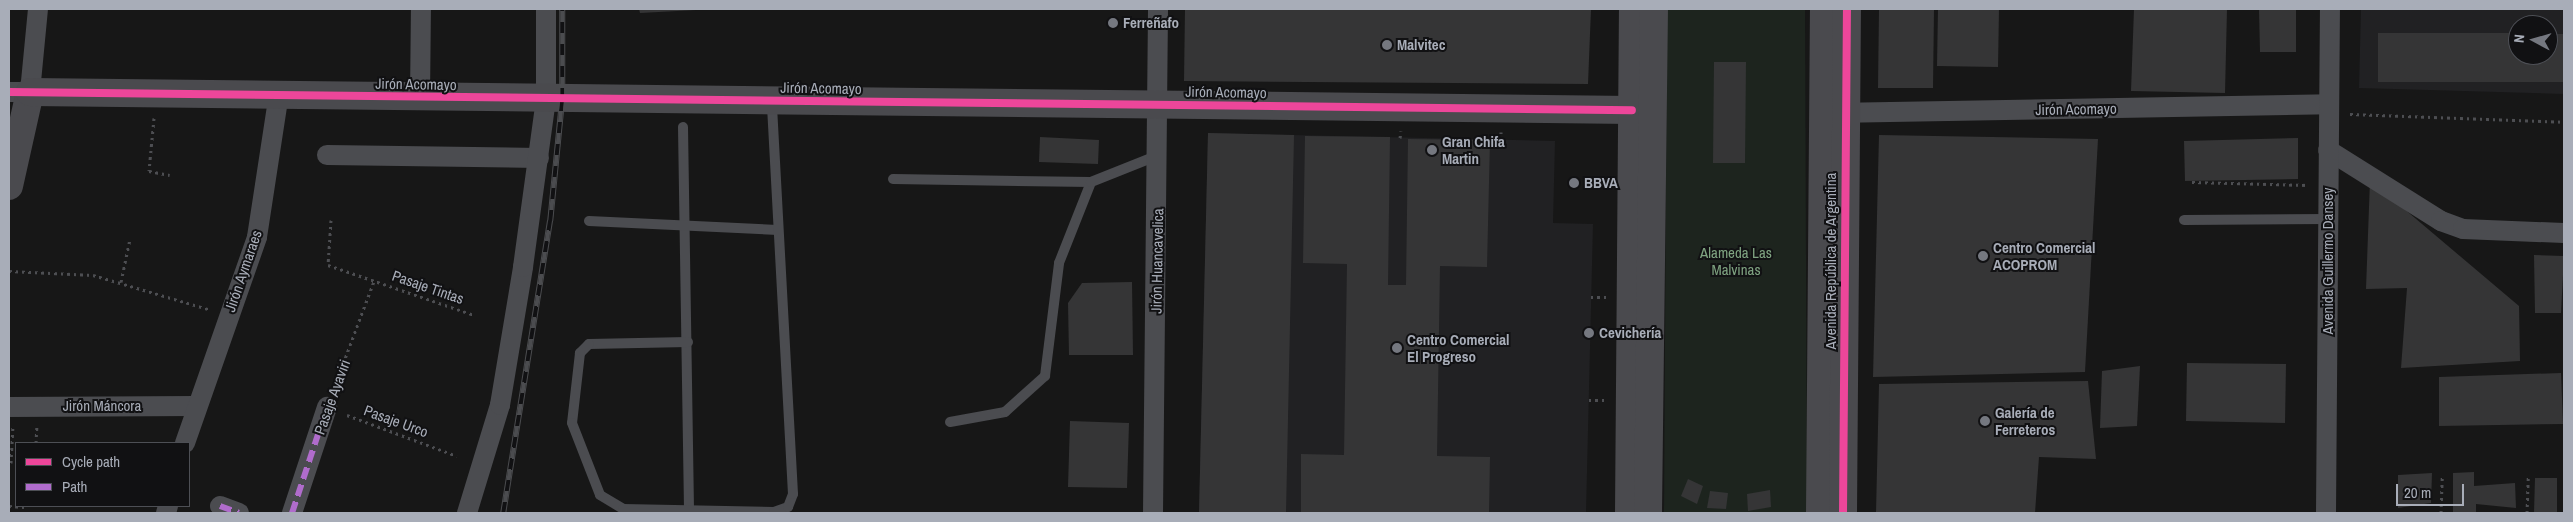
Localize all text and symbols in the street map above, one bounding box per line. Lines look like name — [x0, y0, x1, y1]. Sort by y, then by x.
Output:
place label: Ferreñafo — [1123, 14, 1179, 32]
north arrow — [2508, 15, 2558, 65]
marker: Ferreñafo — [1107, 17, 1119, 29]
text: N — [2510, 33, 2528, 44]
place label: Malvitec — [1397, 36, 1446, 54]
marker: Malvitec — [1381, 39, 1393, 51]
street label: Jirón Acomayo — [375, 74, 457, 94]
street label: Jirón Acomayo — [780, 78, 862, 98]
street label: Jirón Acomayo — [1185, 82, 1267, 102]
street label: Jirón Acomayo — [2035, 99, 2117, 119]
place label: Gran Chifa Martin — [1442, 132, 1505, 167]
marker: Gran Chifa Martin — [1426, 144, 1438, 156]
street label: Avenida República de Argentina — [1822, 172, 1840, 350]
place label: BBVA — [1584, 174, 1618, 192]
marker: BBVA — [1568, 177, 1580, 189]
street label: Avenida Guillermo Dansey — [2319, 188, 2337, 334]
street label: Jirón Huancavelica — [1147, 208, 1167, 314]
street label: Jirón Aymaraes — [221, 227, 265, 315]
place label: Centro Comercial ACOPROM — [1993, 238, 2096, 273]
park label: Alameda Las Malvinas — [1700, 243, 1772, 278]
marker: Centro Comercial ACOPROM — [1977, 250, 1989, 262]
street label: Pasaje Tintas — [390, 266, 466, 308]
place label: Cevichería — [1599, 324, 1661, 342]
marker: Cevichería — [1583, 327, 1595, 339]
place label: Centro Comercial El Progreso — [1407, 330, 1510, 365]
marker: Centro Comercial El Progreso — [1391, 342, 1403, 354]
street label: Pasaje Ayaviri — [310, 357, 354, 437]
street label: Jirón Máncora — [63, 397, 141, 415]
street label: Pasaje Urco — [361, 401, 431, 441]
place label: Galería de Ferreteros — [1995, 403, 2055, 438]
marker: Galería de Ferreteros — [1979, 415, 1991, 427]
legend — [15, 442, 190, 507]
text: Cycle path — [62, 451, 120, 472]
scale bar — [2398, 474, 2466, 506]
text: Path — [62, 476, 87, 497]
text: 20 m — [2404, 482, 2431, 503]

